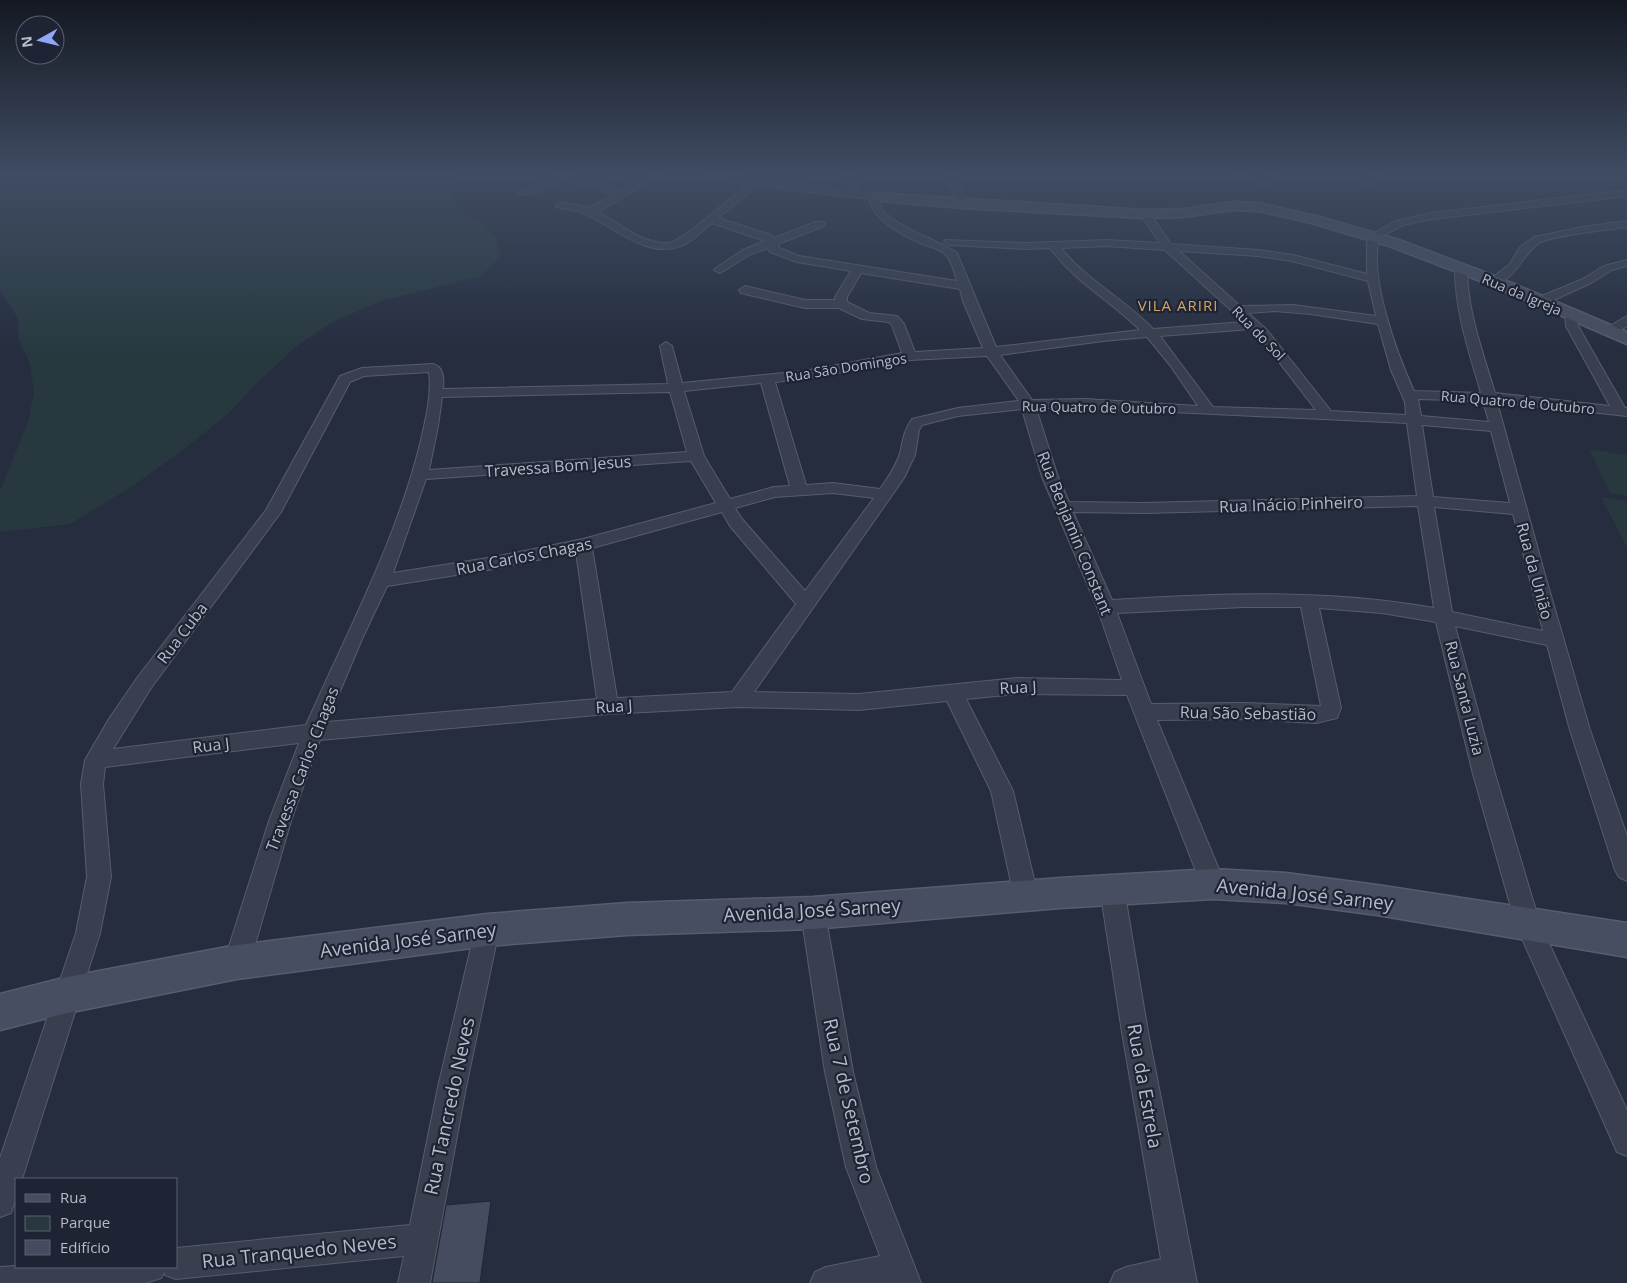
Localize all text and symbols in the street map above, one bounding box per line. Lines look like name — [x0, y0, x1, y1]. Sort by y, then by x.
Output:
north arrow — [15, 15, 65, 65]
text: N — [16, 35, 37, 49]
street label: Rua da Igreja — [1479, 269, 1565, 319]
district label: VILA ARIRI — [1138, 295, 1218, 315]
street label: Rua do Sol — [1228, 302, 1290, 364]
street label: Rua São Domingos — [784, 348, 908, 386]
street label: Rua Quatro de Outubro — [1440, 386, 1596, 418]
street label: Rua Quatro de Outubro — [1022, 396, 1176, 418]
street label: Rua Benjamin Constant — [1032, 448, 1118, 618]
street label: Travessa Bom Jesus — [484, 450, 632, 482]
street label: Rua Inácio Pinheiro — [1219, 490, 1363, 518]
street label: Rua da União — [1511, 520, 1559, 622]
street label: Rua Carlos Chagas — [454, 532, 594, 580]
street label: Rua Cuba — [152, 598, 212, 668]
street label: Rua Santa Luzia — [1440, 638, 1490, 758]
street label: Rua J — [999, 675, 1037, 699]
street label: Travessa Carlos Chagas — [260, 684, 344, 854]
street label: Rua J — [595, 694, 633, 718]
street label: Rua São Sebastião — [1180, 701, 1316, 725]
street label: Rua J — [191, 732, 231, 758]
street label: Avenida José Sarney — [1215, 872, 1395, 916]
street label: Avenida José Sarney — [723, 892, 902, 928]
street label: Avenida José Sarney — [318, 916, 498, 964]
street label: Rua Tancredo Neves — [417, 1015, 481, 1197]
street label: Rua 7 de Setembro — [817, 1016, 881, 1186]
street label: Rua da Estrela — [1121, 1022, 1169, 1150]
legend — [15, 1178, 178, 1268]
text: Rua — [60, 1187, 87, 1207]
text: Parque — [60, 1212, 110, 1232]
street label: Rua Tranquedo Neves — [200, 1228, 398, 1274]
text: Edifício — [60, 1237, 110, 1257]

